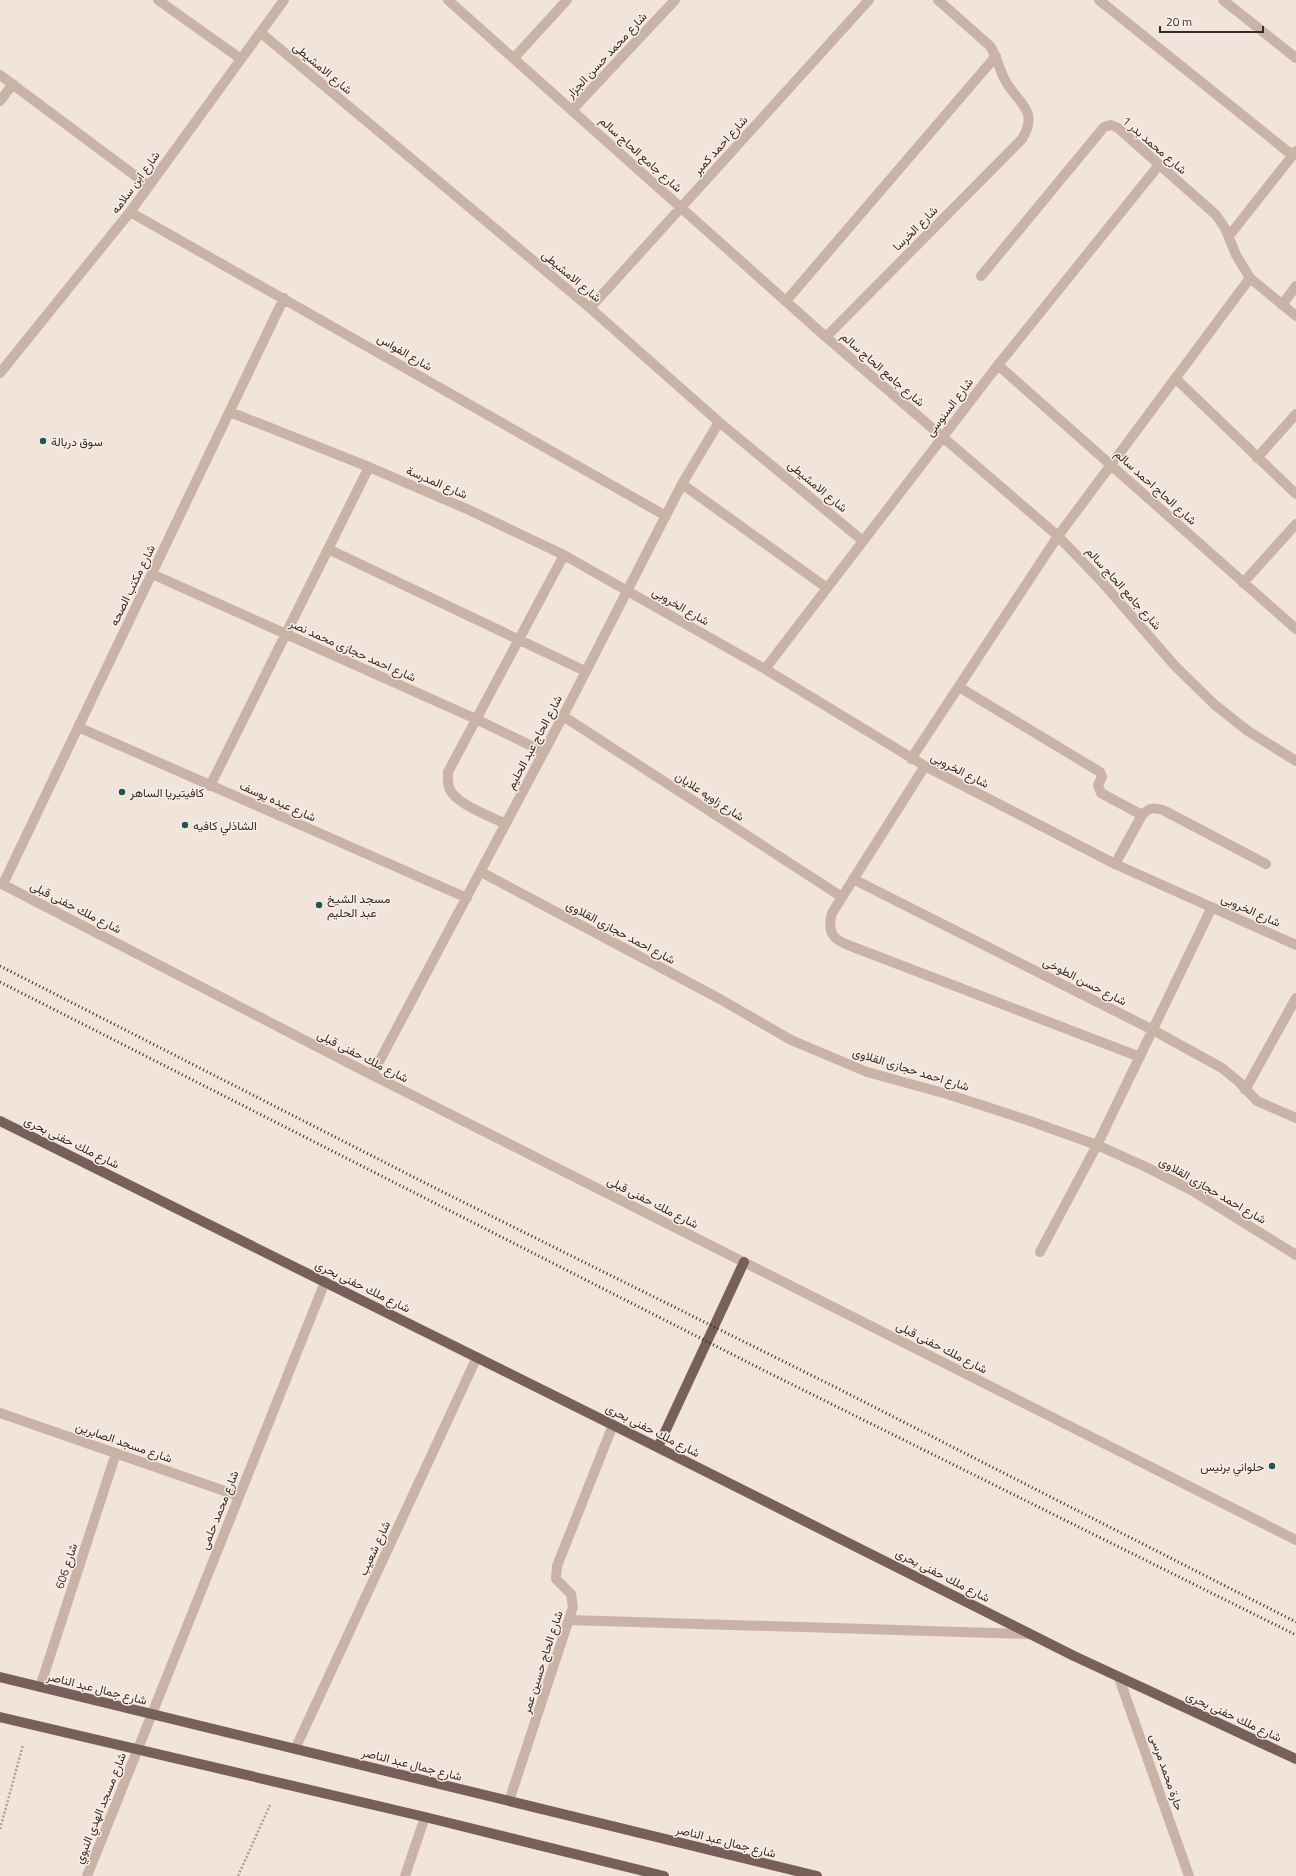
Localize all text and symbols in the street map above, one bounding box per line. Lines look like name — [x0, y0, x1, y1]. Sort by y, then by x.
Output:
street label: شارع محمد حسن الجزار — [560, 8, 651, 103]
scale bar — [1160, 8, 1263, 34]
text: 20 m — [1166, 12, 1192, 31]
street label: شارع الامشيطى — [289, 37, 357, 99]
street label: شارع جامع الحاج سالم — [595, 111, 687, 197]
street label: شارع احمد كمبر — [687, 111, 752, 180]
street label: شارع محمد بدر 1 — [1118, 111, 1192, 179]
street label: شارع ابن سلامه — [106, 147, 164, 217]
street label: شارع الخرسا — [888, 201, 942, 255]
street label: شارع الامشيطى — [538, 245, 606, 307]
street label: شارع جامع الحاج سالم — [837, 327, 929, 411]
street label: شارع الفواس — [374, 328, 436, 376]
street label: شارع السنوسى — [920, 373, 978, 441]
place label: سوق دربالة — [51, 432, 103, 451]
marker: سوق دربالة — [38, 436, 48, 446]
street label: شارع الحاج احمد سالم — [1110, 445, 1202, 529]
street label: شارع الامشيطى — [784, 455, 852, 517]
street label: شارع المدرسة — [403, 461, 471, 503]
street label: شارع مكتب الصحه — [104, 541, 160, 629]
street label: شارع جامع الحاج سالم — [1081, 542, 1167, 634]
street label: شارع الخروبى — [649, 582, 713, 630]
street label: شارع احمد حجازى محمد نصر — [286, 613, 419, 687]
street label: شارع الحاج عبد الحليم — [501, 691, 567, 793]
street label: شارع الخروبى — [927, 747, 993, 793]
street label: شارع زاويه علايان — [672, 766, 748, 826]
street label: شارع عبده يوسف — [237, 776, 319, 826]
place label: كافيتيريا الساهر — [129, 783, 204, 802]
marker: كافيتيريا الساهر — [117, 787, 127, 797]
place label: الشاذلي كافيه — [193, 816, 257, 836]
marker: الشاذلي كافيه — [180, 820, 190, 830]
street label: شارع ملك حفنى قبلى — [27, 876, 125, 938]
street label: شارع الخروبى — [1218, 888, 1284, 932]
place label: مسجد الشيخ عبد الحليم — [327, 889, 390, 922]
street label: شارع احمد حجازى القلاوى — [563, 895, 679, 969]
marker: مسجد الشيخ عبد الحليم — [314, 900, 324, 910]
street label: شارع حسن الطوخى — [1040, 952, 1130, 1010]
street label: شارع ملك حفنى قبلى — [314, 1025, 412, 1087]
street label: شارع احمد حجازى القلاوى — [850, 1042, 972, 1096]
street label: شارع ملك حفنى بحرى — [21, 1111, 123, 1173]
street label: شارع احمد حجازى القلاوى — [1156, 1151, 1270, 1229]
street label: شارع ملك حفنى قبلى — [604, 1171, 702, 1233]
street label: شارع ملك حفنى بحرى — [312, 1255, 414, 1317]
street label: شارع ملك حفنى قبلى — [893, 1316, 991, 1378]
street label: شارع ملك حفنى بحرى — [602, 1398, 704, 1462]
street label: شارع مسجد الصابرين — [73, 1417, 175, 1467]
place label: حلواني برنيس — [1200, 1457, 1264, 1477]
marker: حلواني برنيس — [1267, 1461, 1277, 1471]
street label: شارع محمد حلمى — [194, 1468, 244, 1552]
street label: شارع شعيب — [353, 1517, 395, 1579]
street label: شارع 606 — [50, 1541, 82, 1591]
street label: شارع ملك حفنى بحرى — [892, 1543, 994, 1607]
street label: شارع الحاج حسين عمر — [516, 1608, 568, 1717]
street label: شارع جمال عبد الناصر — [44, 1666, 149, 1710]
street label: شارع ملك حفنى بحرى — [1183, 1685, 1285, 1747]
street label: حارة محمد مرسى — [1145, 1731, 1189, 1813]
street label: شارع جمال عبد الناصر — [359, 1742, 464, 1786]
street label: شارع مسجد الهدي النبوي — [69, 1750, 132, 1867]
street label: شارع جمال عبد الناصر — [673, 1819, 778, 1863]

